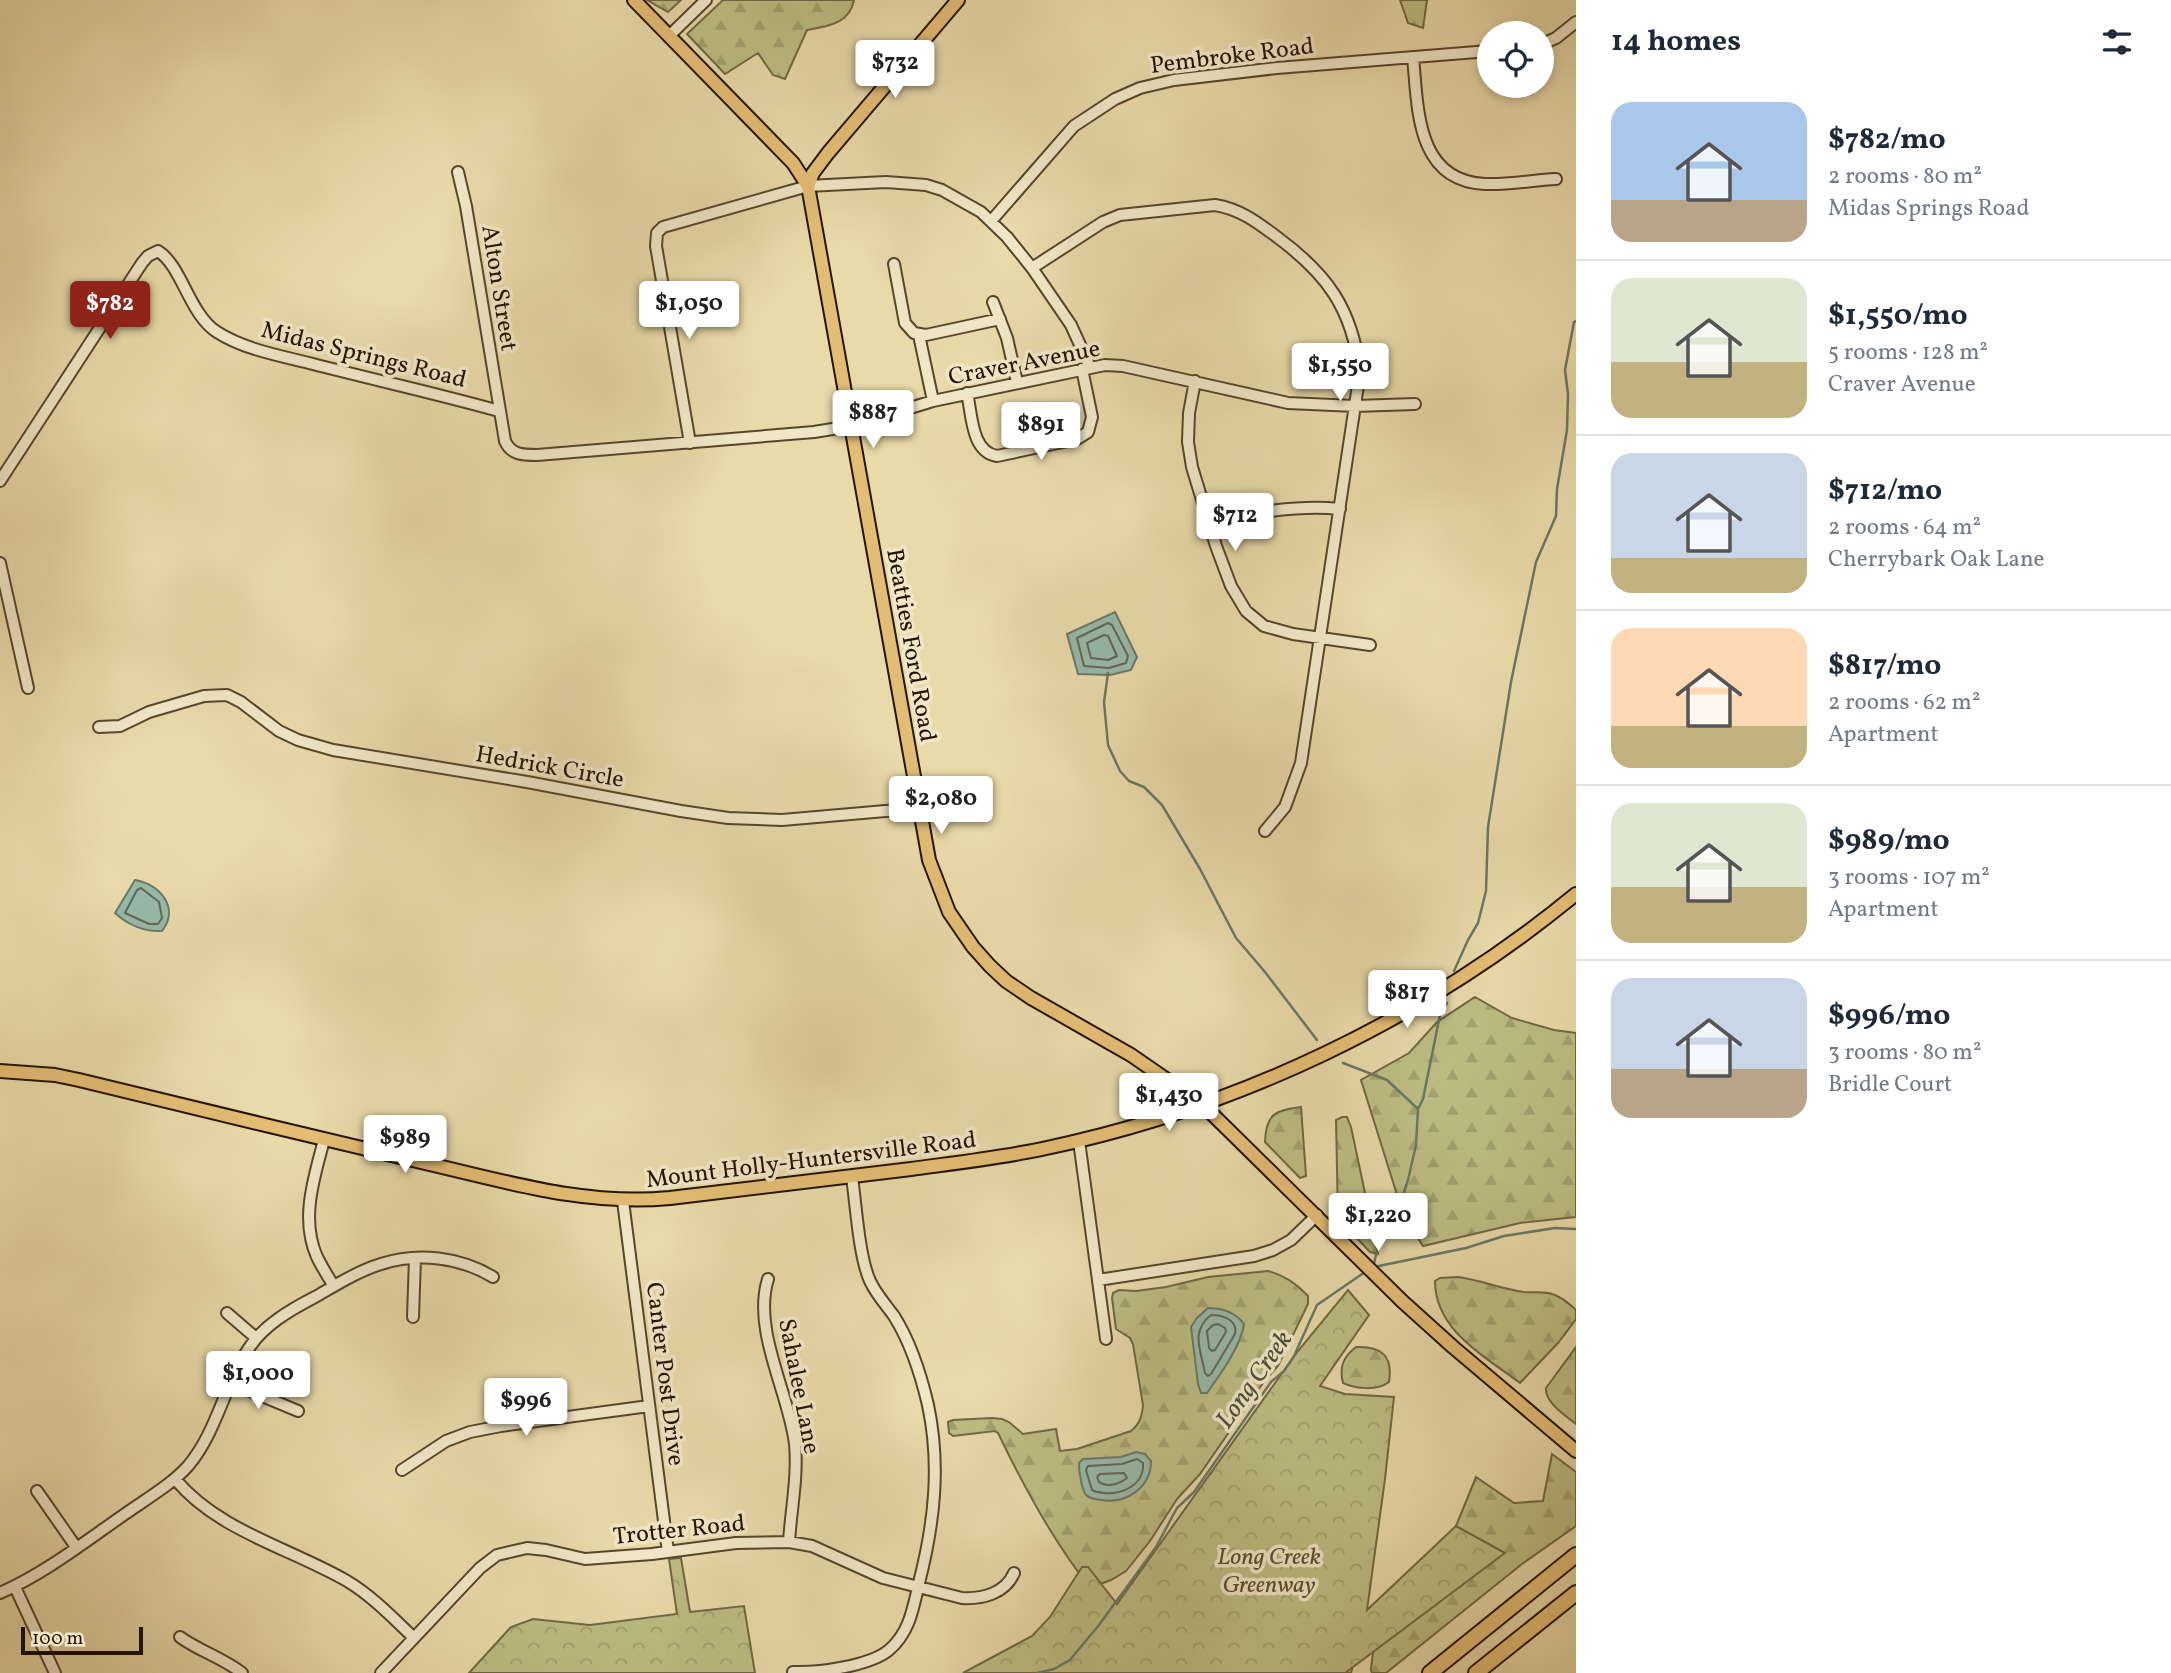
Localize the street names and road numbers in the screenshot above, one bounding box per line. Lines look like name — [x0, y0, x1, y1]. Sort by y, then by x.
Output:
street label: Pembroke Road — [1148, 30, 1316, 84]
street label: Alton Street — [471, 223, 525, 354]
street label: Midas Springs Road — [257, 314, 470, 398]
street label: Craver Avenue — [945, 333, 1103, 395]
street label: Beatties Ford Road — [876, 546, 944, 745]
street label: Hedrick Circle — [473, 738, 626, 798]
street label: Mount Holly-Huntersville Road — [644, 1124, 978, 1198]
street label: Canter Post Drive — [636, 1281, 692, 1468]
street label: Sahalee Lane — [768, 1316, 828, 1457]
street label: Trotter Road — [611, 1507, 747, 1555]

